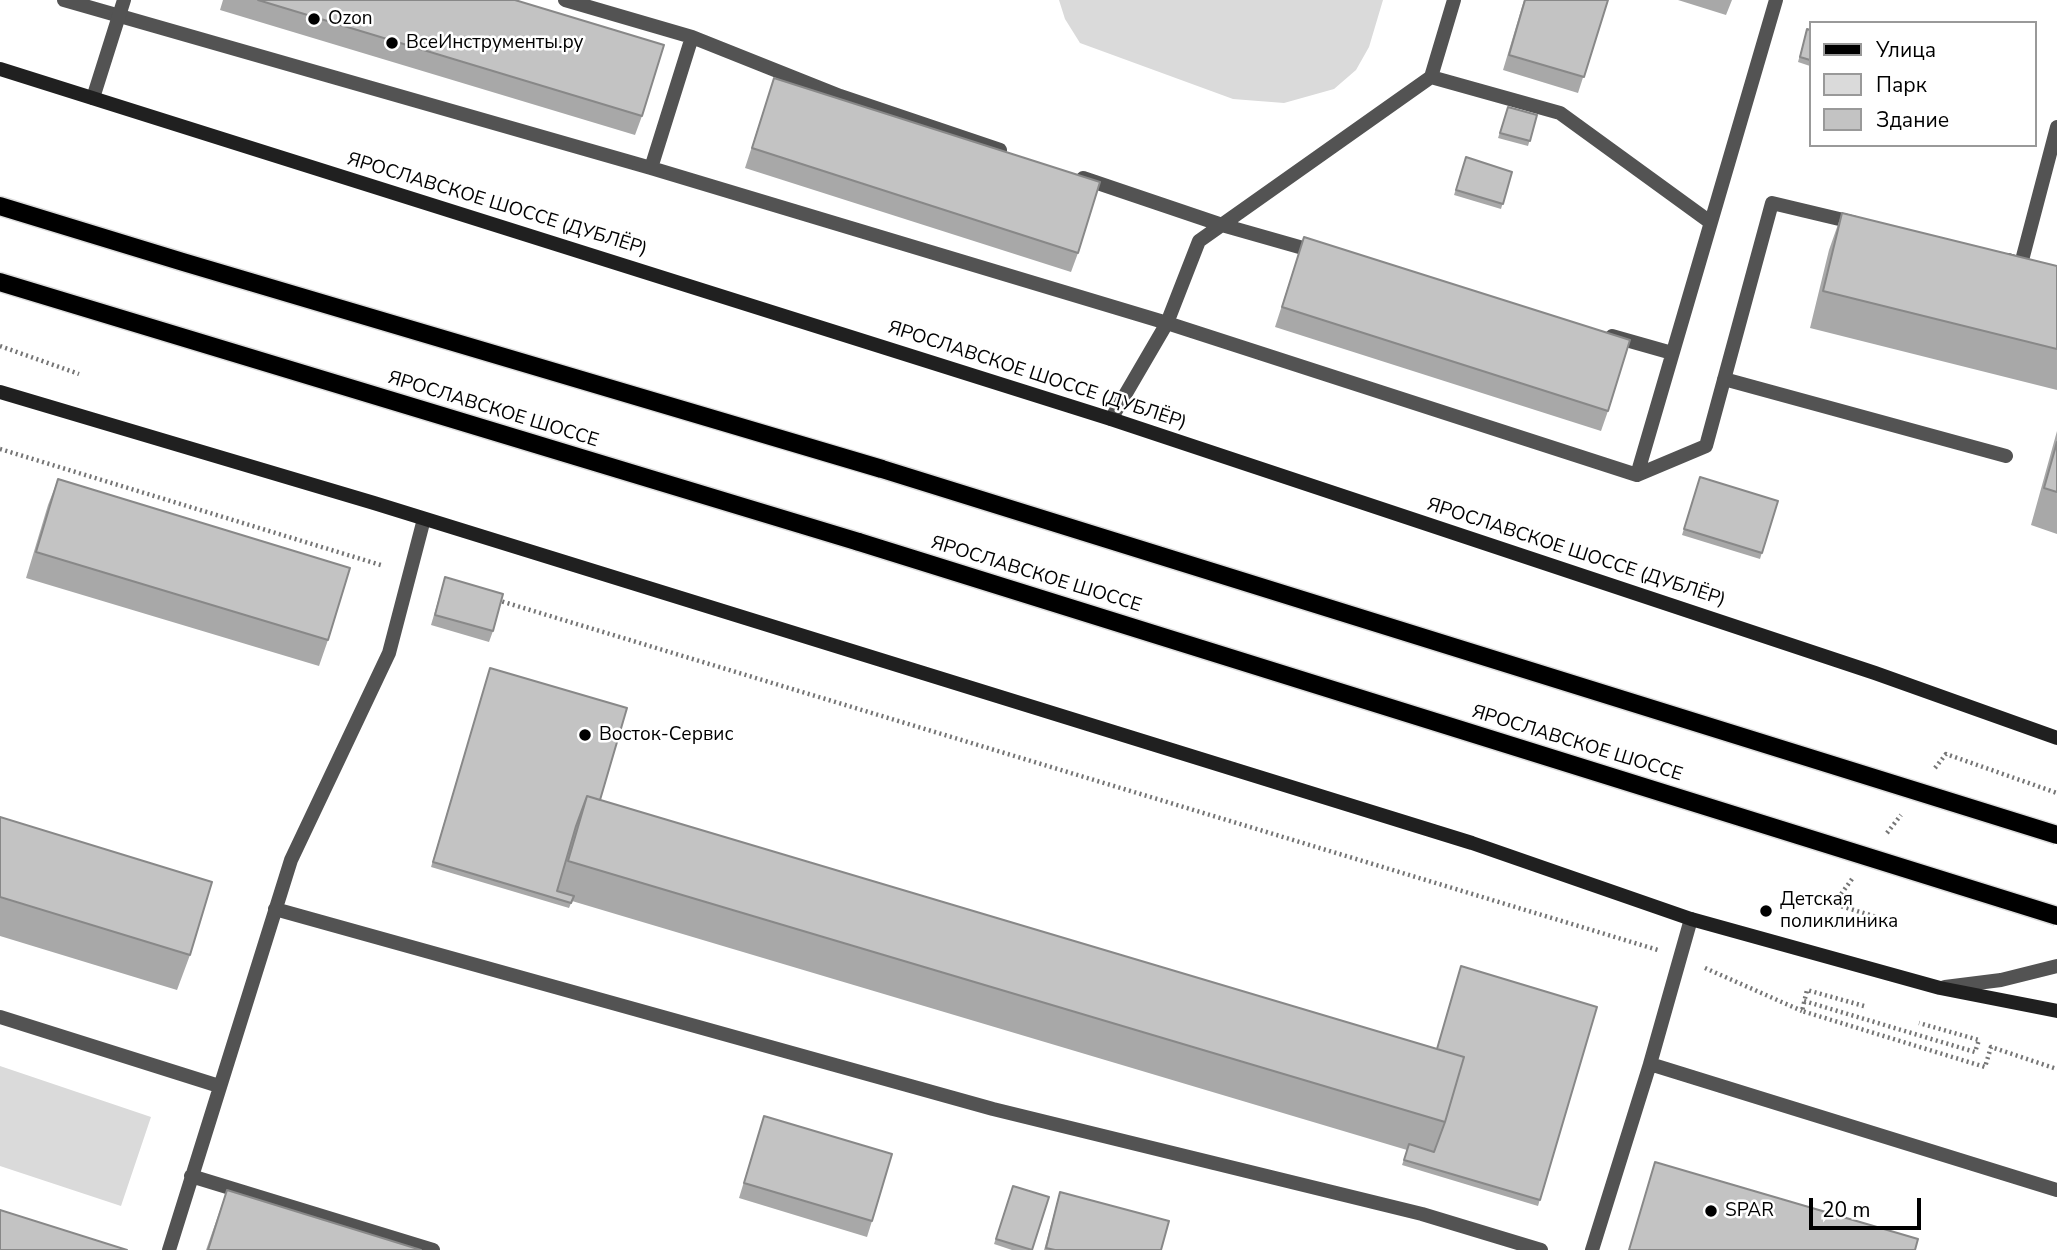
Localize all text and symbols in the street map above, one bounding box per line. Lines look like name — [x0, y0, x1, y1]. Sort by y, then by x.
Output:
place label: Ozon — [328, 8, 373, 30]
marker: Ozon — [306, 11, 322, 27]
legend — [1808, 21, 2036, 147]
place label: ВсеИнструменты.ру — [406, 32, 584, 54]
marker: ВсеИнструменты.ру — [384, 35, 400, 51]
text: Улица — [1876, 36, 1936, 64]
text: Парк — [1876, 71, 1927, 99]
text: Здание — [1876, 106, 1949, 134]
street label: ЯРОСЛАВСКОЕ ШОССЕ (ДУБЛЁР) — [344, 148, 650, 262]
street label: ЯРОСЛАВСКОЕ ШОССЕ (ДУБЛЁР) — [885, 317, 1189, 435]
street label: ЯРОСЛАВСКОЕ ШОССЕ — [385, 367, 601, 453]
street label: ЯРОСЛАВСКОЕ ШОССЕ (ДУБЛЁР) — [1424, 494, 1728, 612]
street label: ЯРОСЛАВСКОЕ ШОССЕ — [928, 532, 1144, 618]
street label: ЯРОСЛАВСКОЕ ШОССЕ — [1469, 701, 1685, 787]
place label: Восток-Сервис — [599, 724, 733, 746]
marker: Восток-Сервис — [577, 727, 593, 743]
place label: Детская поликлиника — [1780, 889, 1898, 933]
marker: Детская поликлиника — [1758, 903, 1774, 919]
scale bar — [1812, 1184, 1924, 1228]
text: 20 m — [1822, 1196, 1871, 1224]
place label: SPAR — [1725, 1200, 1774, 1222]
marker: SPAR — [1703, 1203, 1719, 1219]

